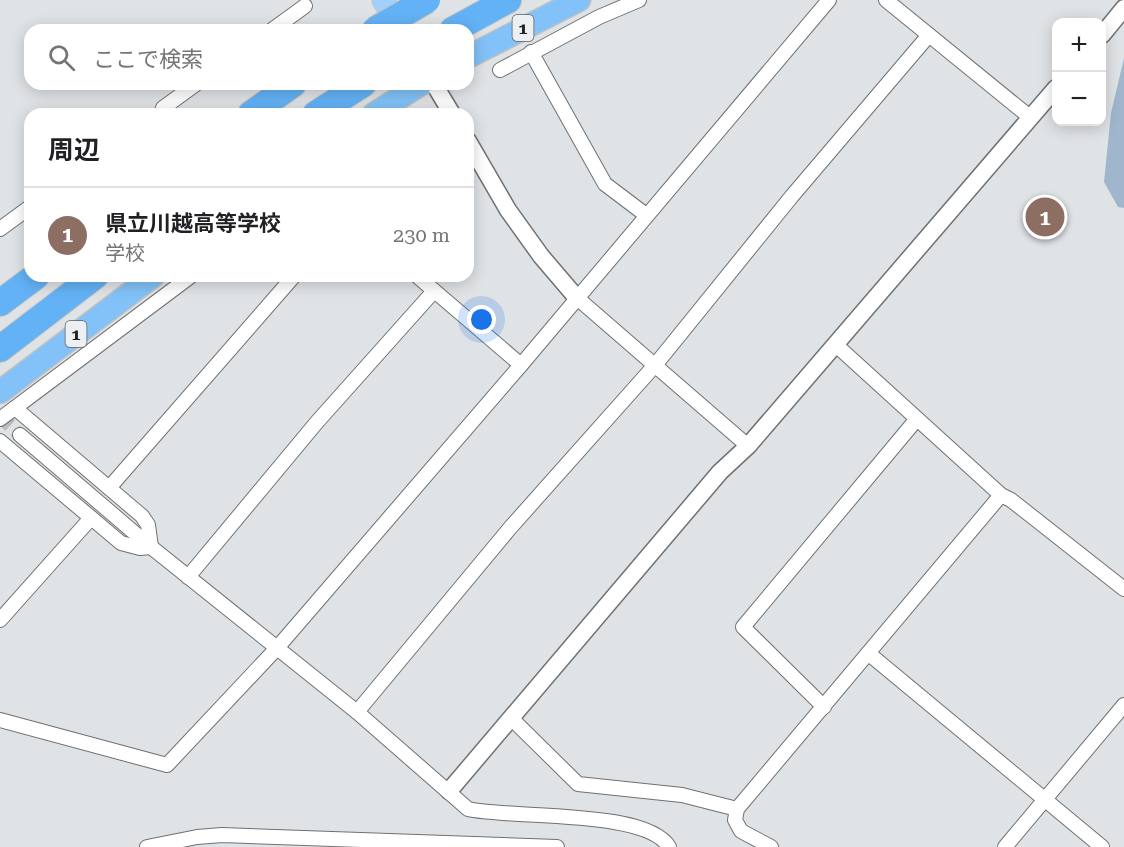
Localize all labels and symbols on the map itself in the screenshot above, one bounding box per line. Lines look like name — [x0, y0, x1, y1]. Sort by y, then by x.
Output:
road number: 1 — [512, 15, 534, 41]
pin: 1 — [1026, 194, 1064, 240]
your location — [467, 305, 496, 334]
road number: 1 — [66, 321, 86, 347]

